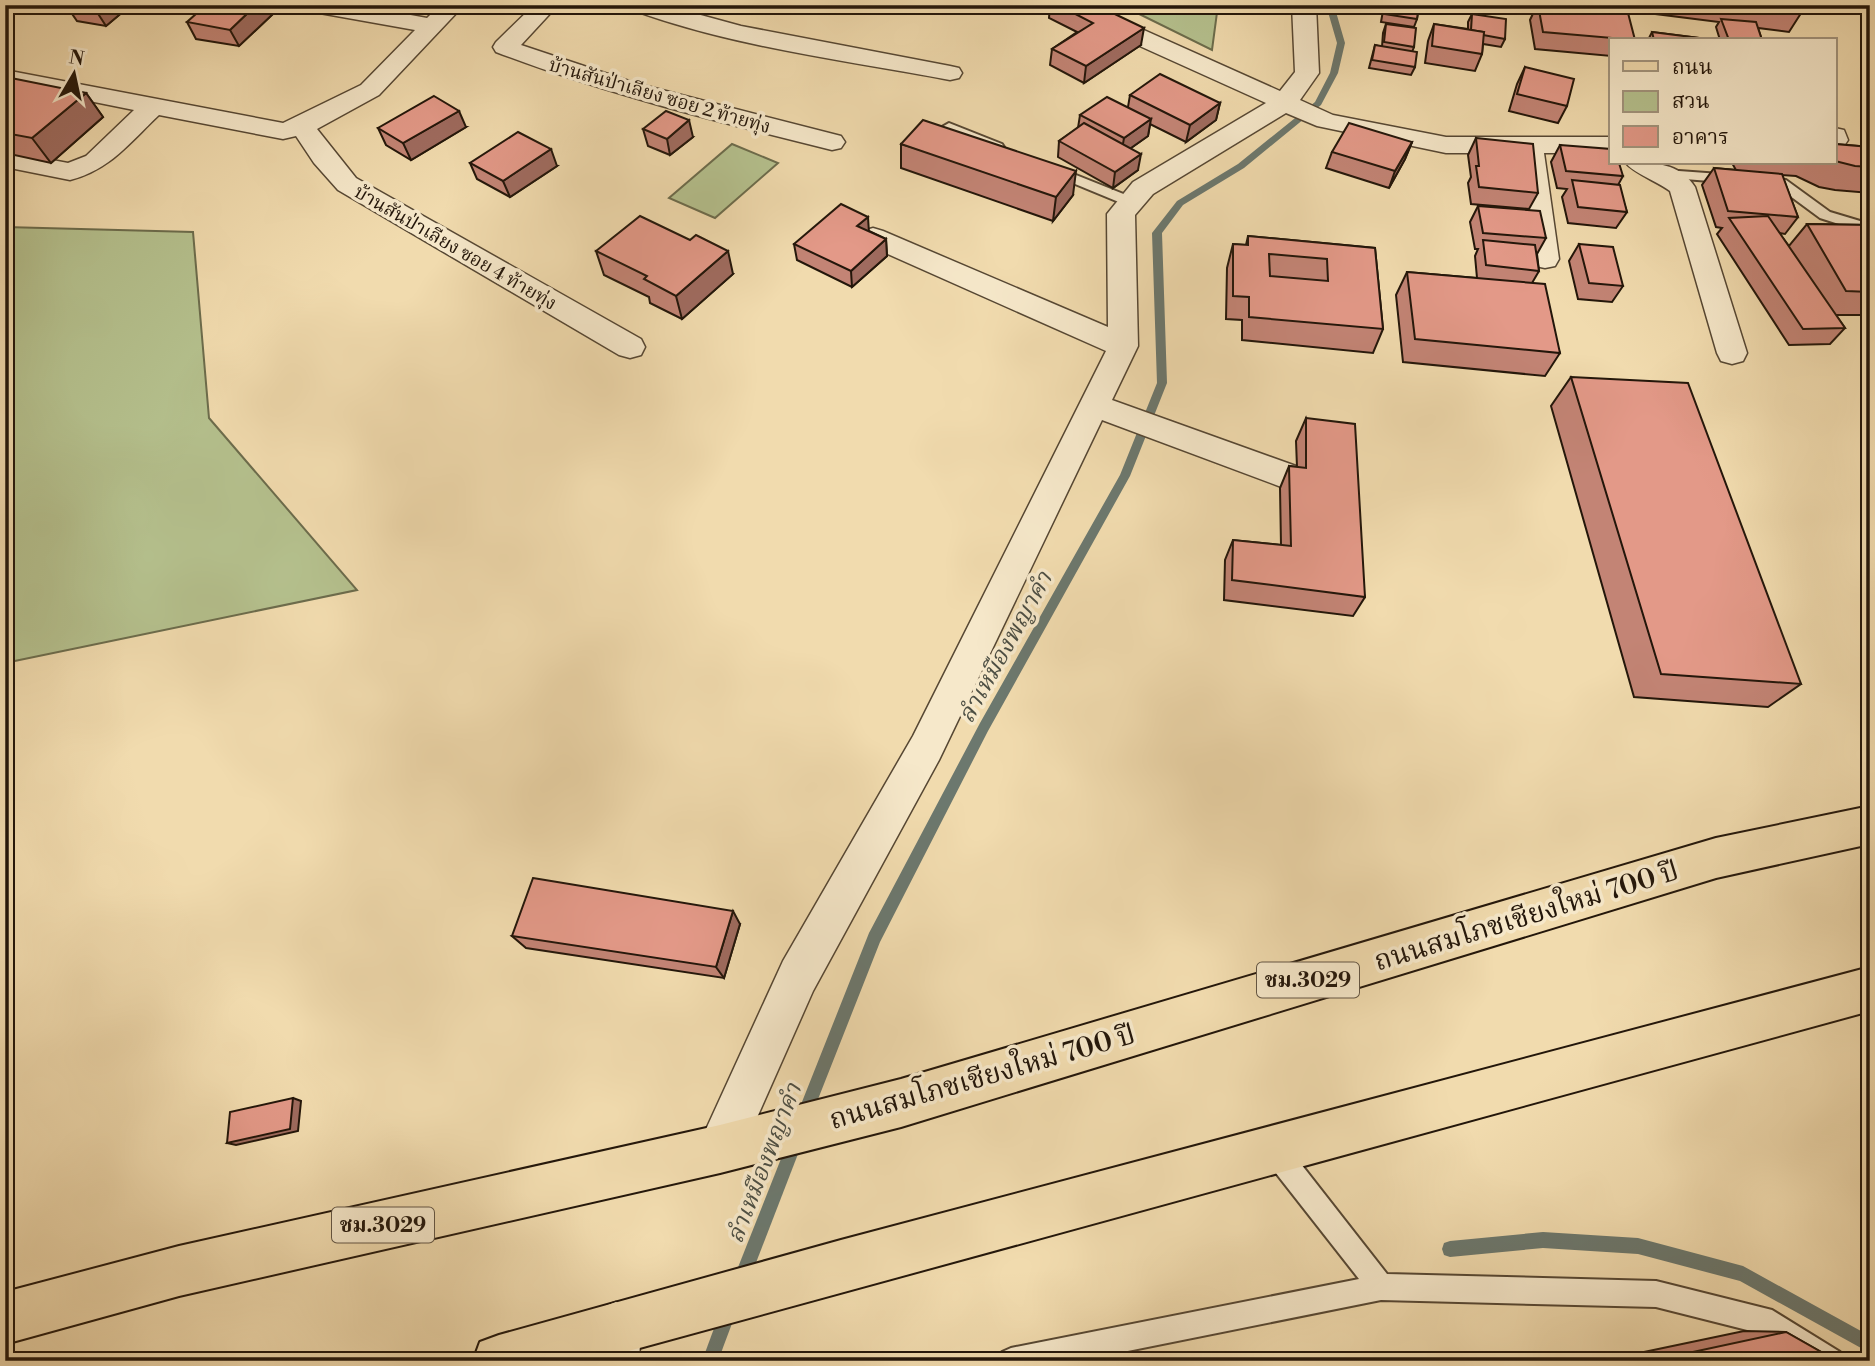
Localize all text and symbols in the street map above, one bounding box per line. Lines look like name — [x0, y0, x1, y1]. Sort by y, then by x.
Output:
north arrow — [38, 38, 108, 108]
legend — [1609, 38, 1836, 164]
text: N — [67, 45, 86, 71]
street label: บ้านสันป่าเลียง ซอย 2 ท้ายทุ่ง — [546, 53, 773, 139]
text: ถนน — [1672, 55, 1713, 81]
text: สวน — [1672, 89, 1710, 115]
text: อาคาร — [1672, 125, 1729, 151]
street label: บ้านสันป่าเลียง ซอย 4 ท้ายทุ่ง — [350, 180, 561, 316]
water label: ลำเหมืองพญาคำ — [952, 566, 1060, 728]
street label: ถนนสมโภชเชียงใหม่ 700 ปี — [1369, 851, 1683, 979]
road number: ชม.3029 — [1257, 962, 1359, 998]
street label: ถนนสมโภชเชียงใหม่ 700 ปี — [825, 1014, 1139, 1138]
water label: ลำเหมืองพญาคำ — [721, 1078, 810, 1247]
road number: ชม.3029 — [332, 1208, 434, 1242]

